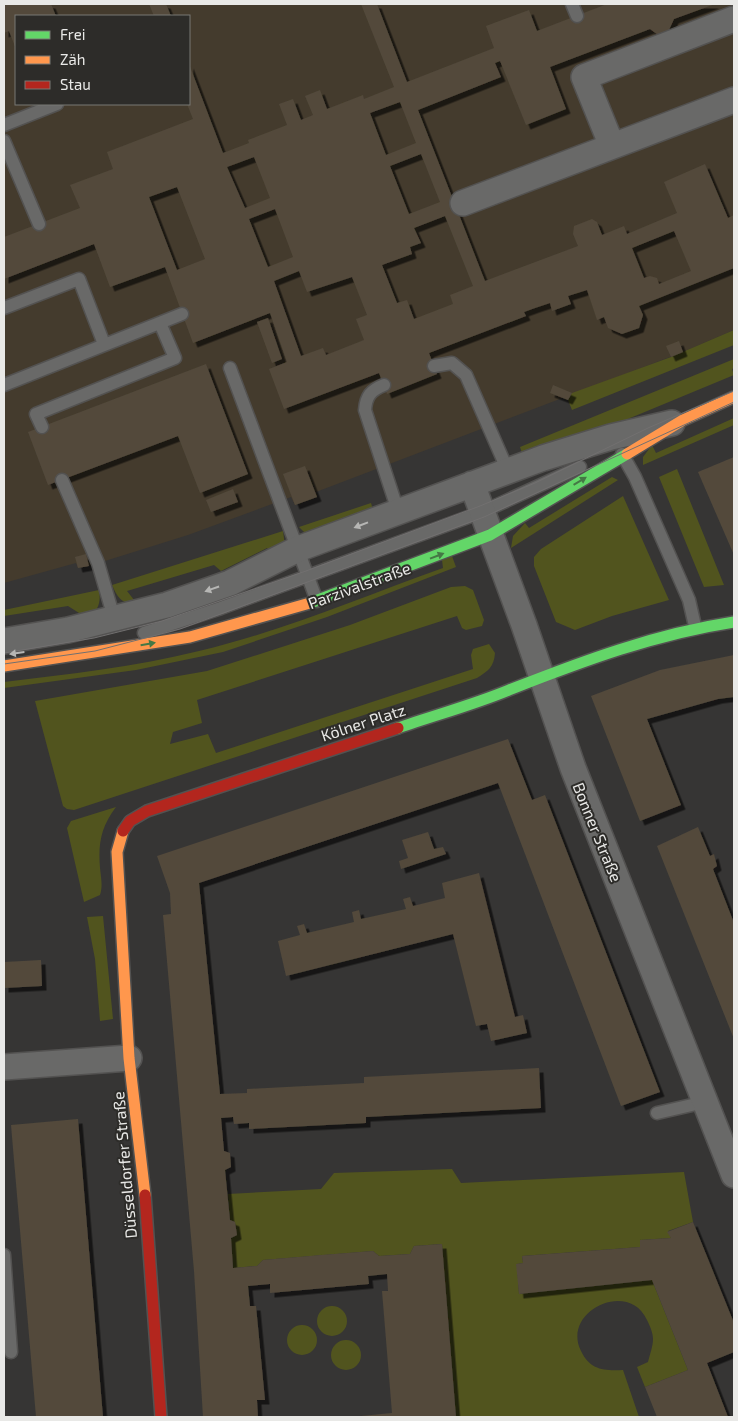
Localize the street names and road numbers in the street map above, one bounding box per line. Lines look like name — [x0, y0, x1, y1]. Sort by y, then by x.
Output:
street label: Parzivalstraße — [305, 558, 413, 612]
street label: Kölner Platz — [318, 699, 408, 745]
street label: Bonner Straße — [569, 780, 627, 884]
street label: Düsseldorfer Straße — [108, 1091, 140, 1239]

